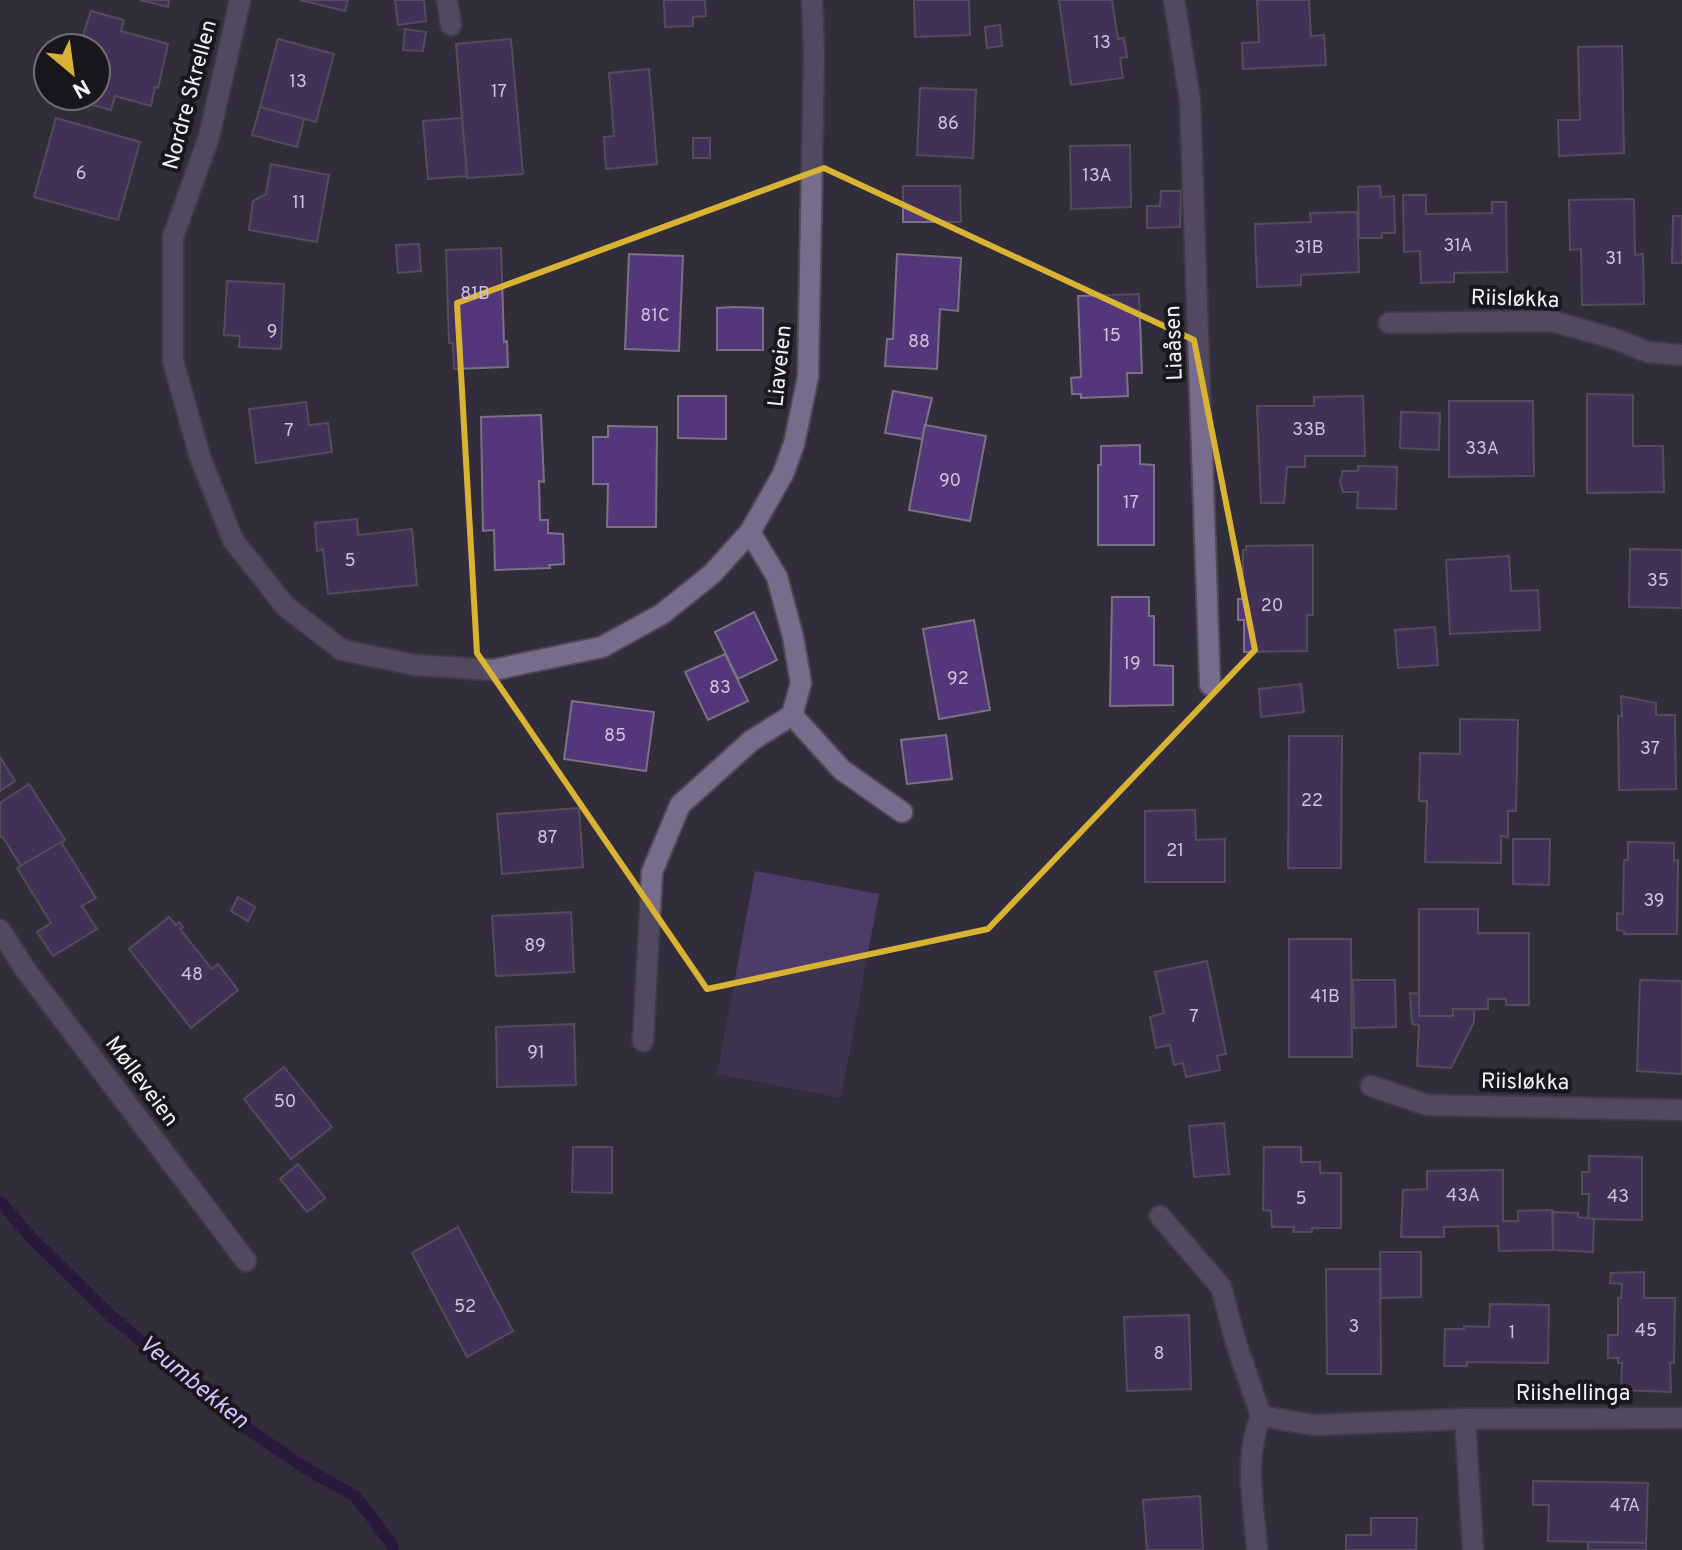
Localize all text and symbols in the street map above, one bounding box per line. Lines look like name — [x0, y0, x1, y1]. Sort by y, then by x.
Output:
street label: Nordre Skrellen — [158, 17, 224, 173]
north arrow — [32, 32, 112, 112]
house number: 13 — [1093, 32, 1111, 55]
house number: 13 — [289, 71, 307, 94]
text: N — [67, 72, 94, 103]
house number: 17 — [491, 81, 507, 104]
house number: 86 — [937, 113, 959, 136]
house number: 6 — [76, 163, 86, 186]
house number: 13A — [1082, 165, 1112, 188]
house number: 11 — [292, 192, 306, 215]
house number: 31A — [1443, 235, 1473, 258]
house number: 31B — [1294, 237, 1324, 260]
house number: 31 — [1605, 248, 1623, 271]
house number: 81B — [460, 283, 490, 306]
street label: Riisløkka — [1470, 285, 1560, 315]
house number: 81C — [640, 305, 670, 328]
street label: Liaåsen — [1160, 305, 1190, 381]
house number: 9 — [267, 321, 277, 344]
street label: Liaveien — [763, 324, 799, 408]
house number: 15 — [1103, 325, 1121, 348]
house number: 88 — [908, 331, 930, 354]
house number: 33B — [1292, 419, 1326, 442]
house number: 7 — [284, 420, 294, 443]
house number: 33A — [1465, 438, 1499, 461]
house number: 90 — [939, 470, 961, 493]
house number: 17 — [1123, 492, 1139, 515]
house number: 5 — [344, 550, 356, 573]
house number: 35 — [1647, 570, 1669, 593]
house number: 20 — [1261, 595, 1283, 618]
house number: 19 — [1123, 653, 1141, 676]
house number: 92 — [947, 668, 969, 691]
house number: 83 — [709, 677, 731, 700]
house number: 85 — [604, 725, 626, 748]
house number: 37 — [1640, 738, 1660, 761]
house number: 22 — [1301, 790, 1323, 813]
house number: 87 — [537, 827, 557, 850]
house number: 21 — [1166, 840, 1184, 863]
house number: 39 — [1643, 890, 1665, 913]
house number: 89 — [524, 935, 546, 958]
house number: 48 — [181, 964, 203, 987]
house number: 41B — [1310, 986, 1340, 1009]
house number: 7 — [1189, 1006, 1199, 1029]
street label: Mølleveien — [98, 1032, 184, 1132]
house number: 91 — [527, 1042, 545, 1065]
street label: Riisløkka — [1480, 1069, 1570, 1097]
house number: 50 — [274, 1091, 296, 1114]
house number: 43A — [1446, 1185, 1480, 1208]
house number: 43 — [1607, 1186, 1629, 1209]
house number: 5 — [1295, 1188, 1307, 1211]
house number: 52 — [454, 1296, 476, 1319]
house number: 3 — [1349, 1316, 1359, 1339]
house number: 45 — [1635, 1320, 1657, 1343]
house number: 1 — [1509, 1322, 1515, 1345]
water label: Veumbekken — [132, 1330, 254, 1436]
house number: 8 — [1154, 1343, 1165, 1366]
street label: Riishellinga — [1516, 1381, 1630, 1408]
house number: 47A — [1610, 1495, 1640, 1518]

